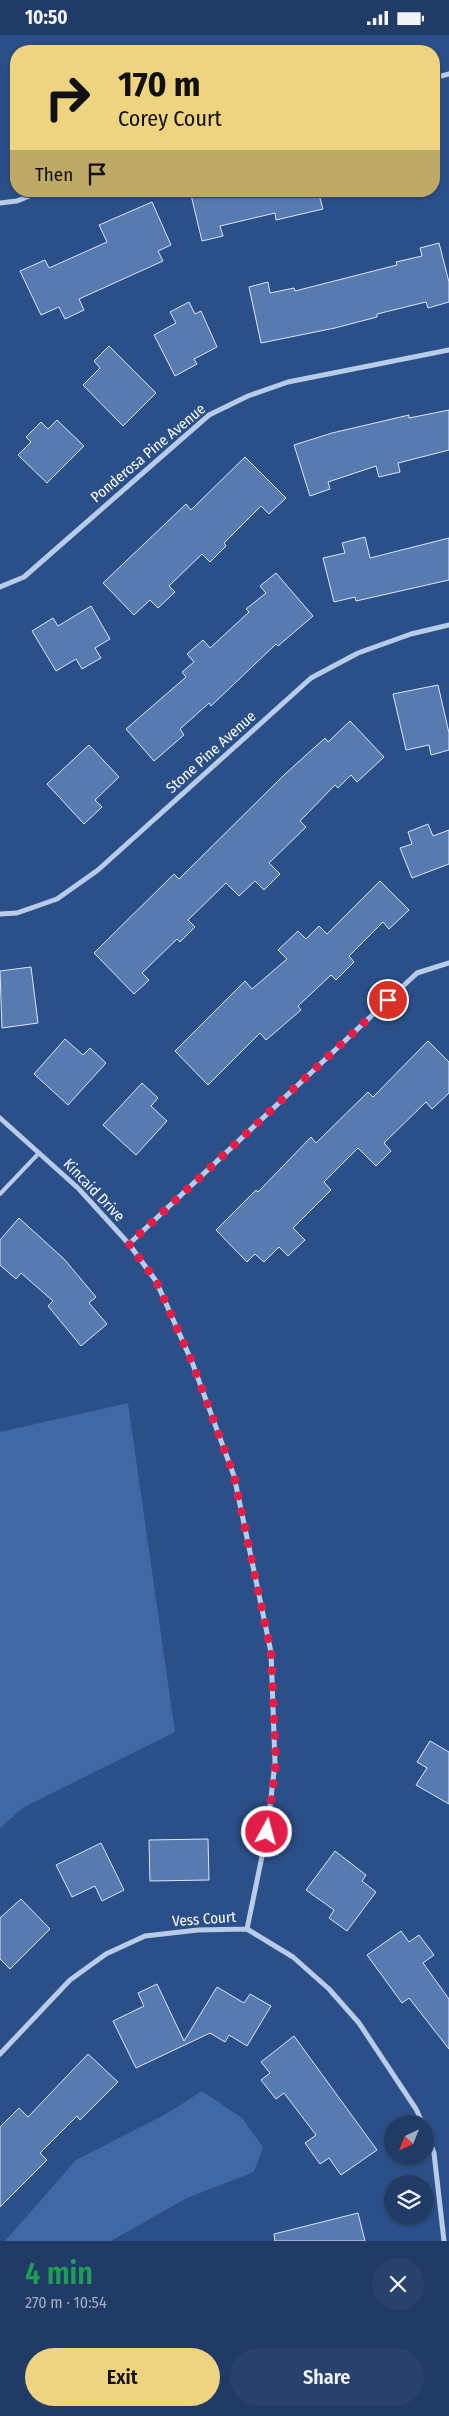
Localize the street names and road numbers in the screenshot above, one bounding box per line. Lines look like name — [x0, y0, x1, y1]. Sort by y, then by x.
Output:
street label: Ponderosa Pine Avenue — [87, 400, 209, 506]
street label: Stone Pine Avenue — [162, 707, 260, 797]
street label: Kincaid Drive — [60, 1155, 128, 1225]
street label: Vess Court — [171, 1908, 237, 1930]

